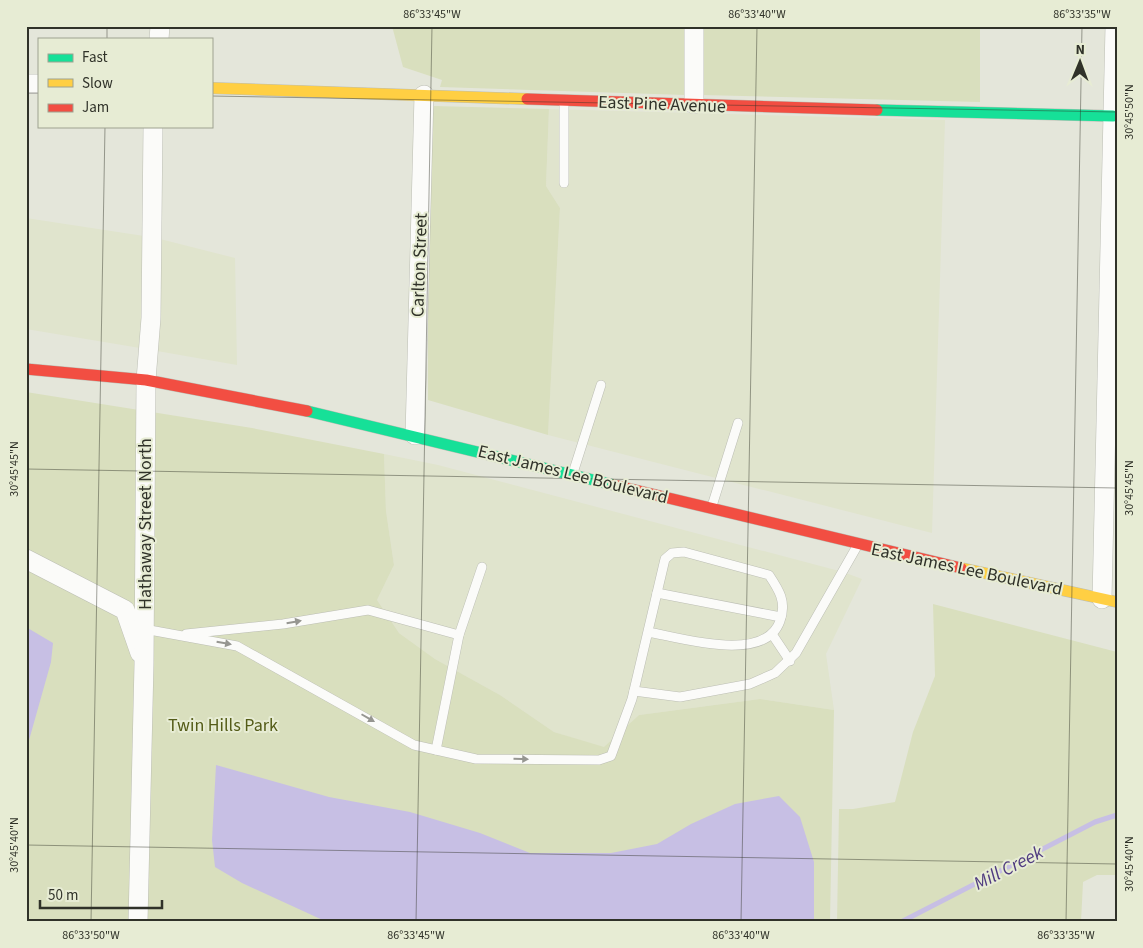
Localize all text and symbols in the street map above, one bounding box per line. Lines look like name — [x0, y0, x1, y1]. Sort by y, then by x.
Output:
text: 86°33'45"W — [403, 6, 461, 23]
text: 86°33'40"W — [728, 6, 786, 23]
text: 86°33'35"W — [1053, 6, 1111, 23]
legend — [38, 38, 212, 128]
north arrow — [1056, 38, 1106, 88]
text: N — [1075, 40, 1085, 60]
text: Fast — [82, 47, 108, 68]
text: Slow — [82, 73, 113, 94]
text: 30°45'50"N — [1121, 84, 1138, 140]
street label: East Pine Avenue — [598, 90, 726, 119]
text: Jam — [82, 97, 109, 118]
street label: Carlton Street — [405, 212, 434, 318]
street label: Hathaway Street North — [133, 438, 158, 610]
street label: East James Lee Boulevard — [475, 439, 671, 510]
text: 30°45'45"N — [6, 441, 23, 497]
text: 30°45'45"N — [1121, 460, 1138, 516]
street label: East James Lee Boulevard — [869, 537, 1065, 602]
one-way arrow — [287, 618, 303, 626]
one-way arrow — [217, 640, 233, 648]
park label: Twin Hills Park — [168, 713, 278, 738]
one-way arrow — [361, 714, 374, 723]
one-way arrow — [514, 756, 530, 764]
text: 30°45'40"N — [6, 817, 23, 873]
text: 30°45'40"N — [1121, 836, 1138, 892]
water label: Mill Creek — [969, 839, 1049, 897]
scale bar — [40, 878, 162, 910]
text: 50 m — [48, 885, 78, 906]
text: 86°33'50"W — [62, 927, 120, 944]
text: 86°33'45"W — [387, 927, 445, 944]
text: 86°33'40"W — [712, 927, 770, 944]
text: 86°33'35"W — [1037, 927, 1095, 944]

